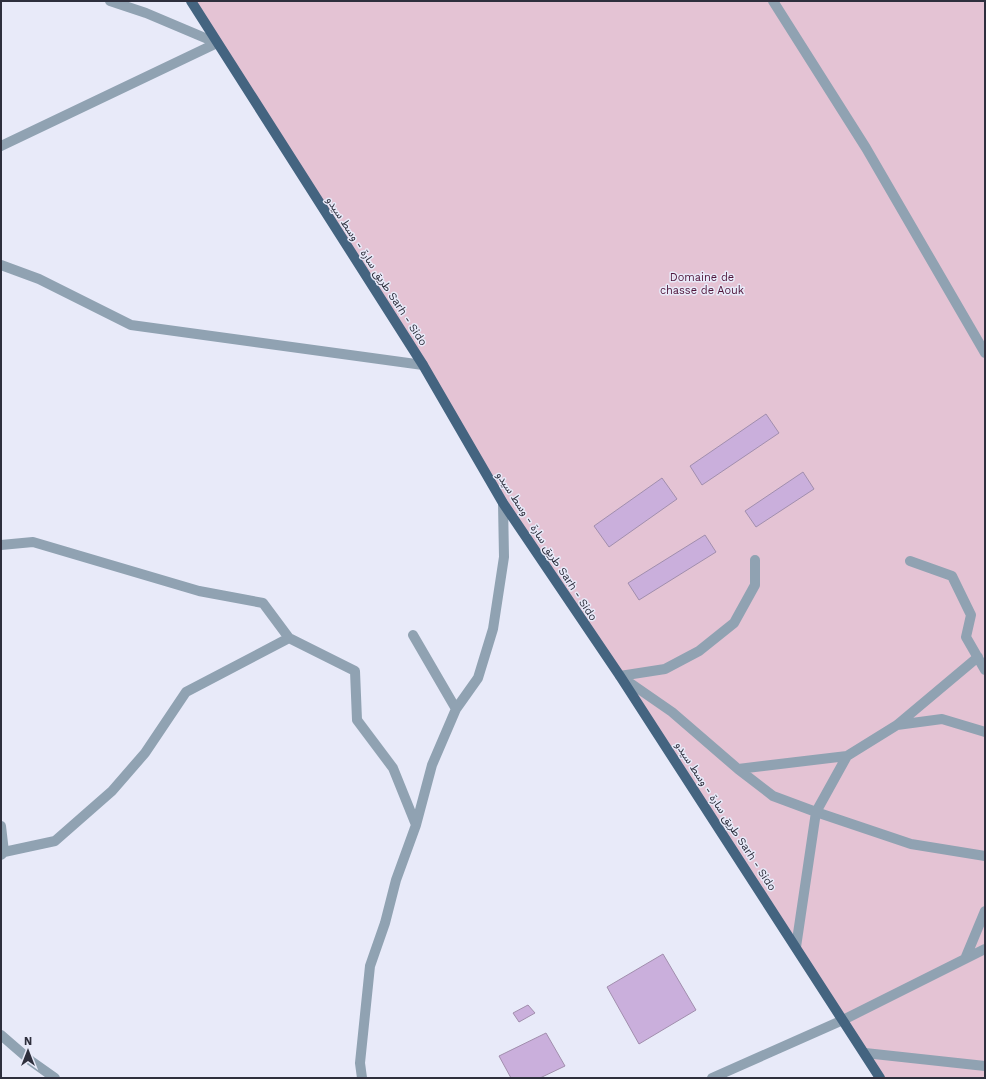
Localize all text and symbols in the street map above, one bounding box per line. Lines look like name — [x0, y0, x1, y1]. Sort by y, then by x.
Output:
street label: طريق سارة - وسط سيدو Sarh - Sido — [323, 194, 430, 348]
park label: Domaine de chasse de Aouk — [660, 271, 744, 297]
street label: طريق سارة - وسط سيدو Sarh - Sido — [493, 469, 600, 623]
street label: طريق سارة - وسط سيدو Sarh - Sido — [672, 739, 779, 893]
north arrow — [8, 1031, 48, 1071]
text: N — [24, 1035, 32, 1048]

